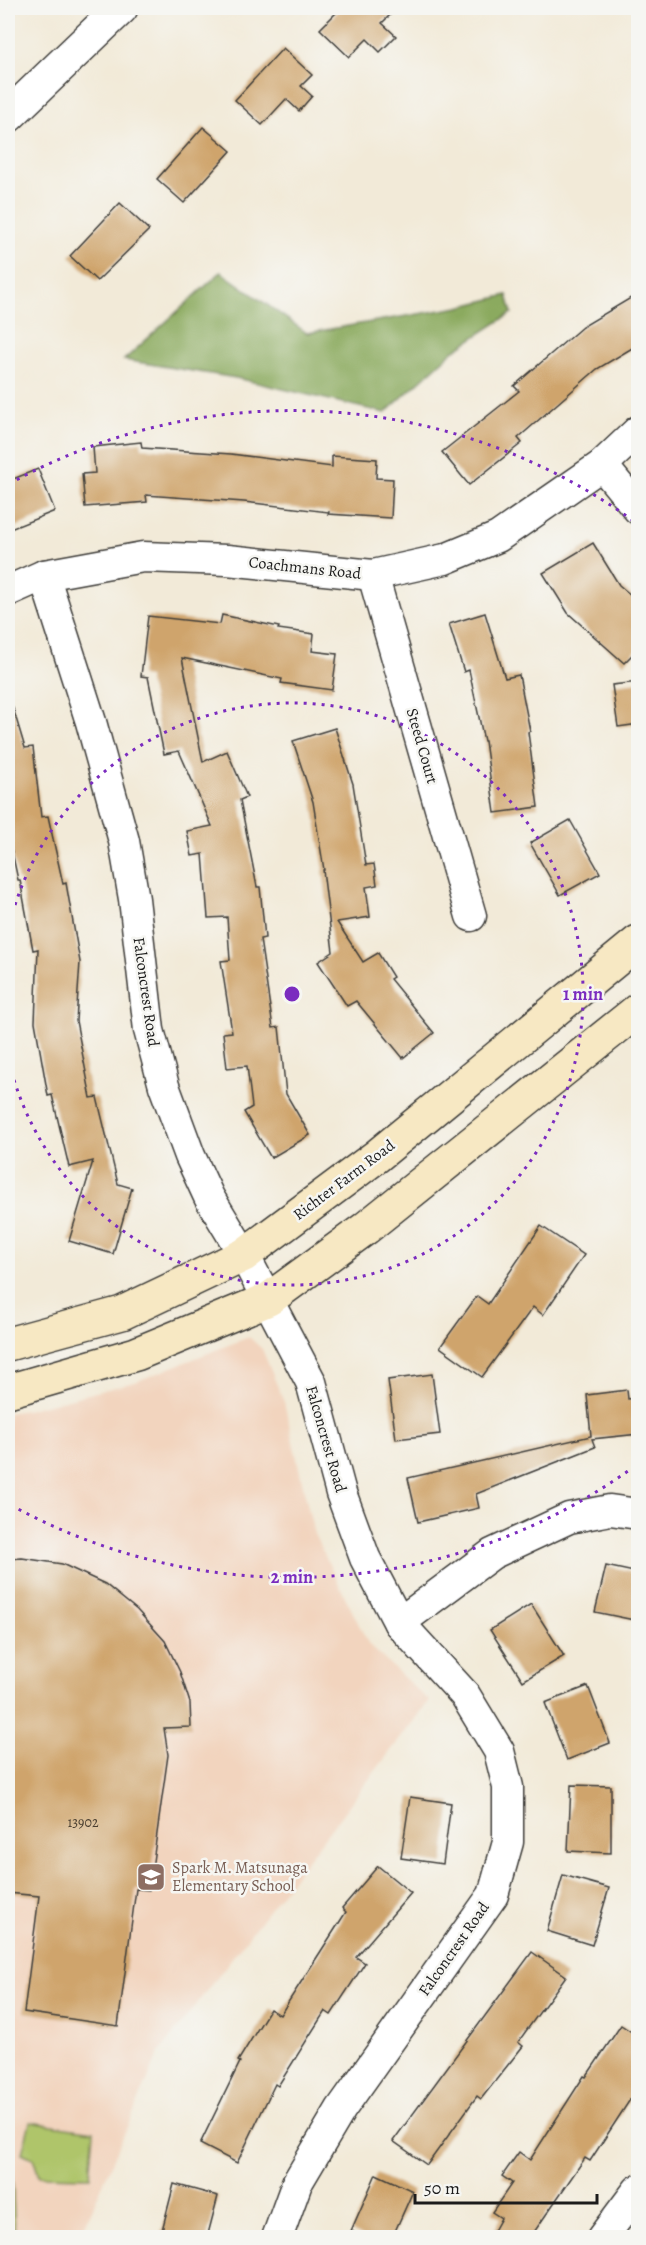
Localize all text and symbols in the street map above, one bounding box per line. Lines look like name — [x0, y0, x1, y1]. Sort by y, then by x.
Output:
street label: Coachmans Road — [248, 551, 363, 585]
street label: Steed Court — [401, 706, 443, 786]
street label: Falconcrest Road — [127, 936, 165, 1049]
text: 1 min — [563, 982, 603, 1006]
centre of rings — [282, 984, 302, 1004]
street label: Richter Farm Road — [289, 1134, 400, 1226]
street label: Falconcrest Road — [300, 1383, 352, 1495]
text: 2 min — [271, 1565, 313, 1589]
house number: 13902 — [67, 1813, 99, 1832]
place label: Spark M. Matsunaga Elementary School — [172, 1857, 308, 1897]
school or university icon: Spark M. Matsunaga Elementary School — [135, 1861, 167, 1893]
street label: Falconcrest Road — [413, 1897, 495, 2000]
scale bar — [415, 2167, 596, 2205]
text: 50 m — [424, 2176, 460, 2200]

